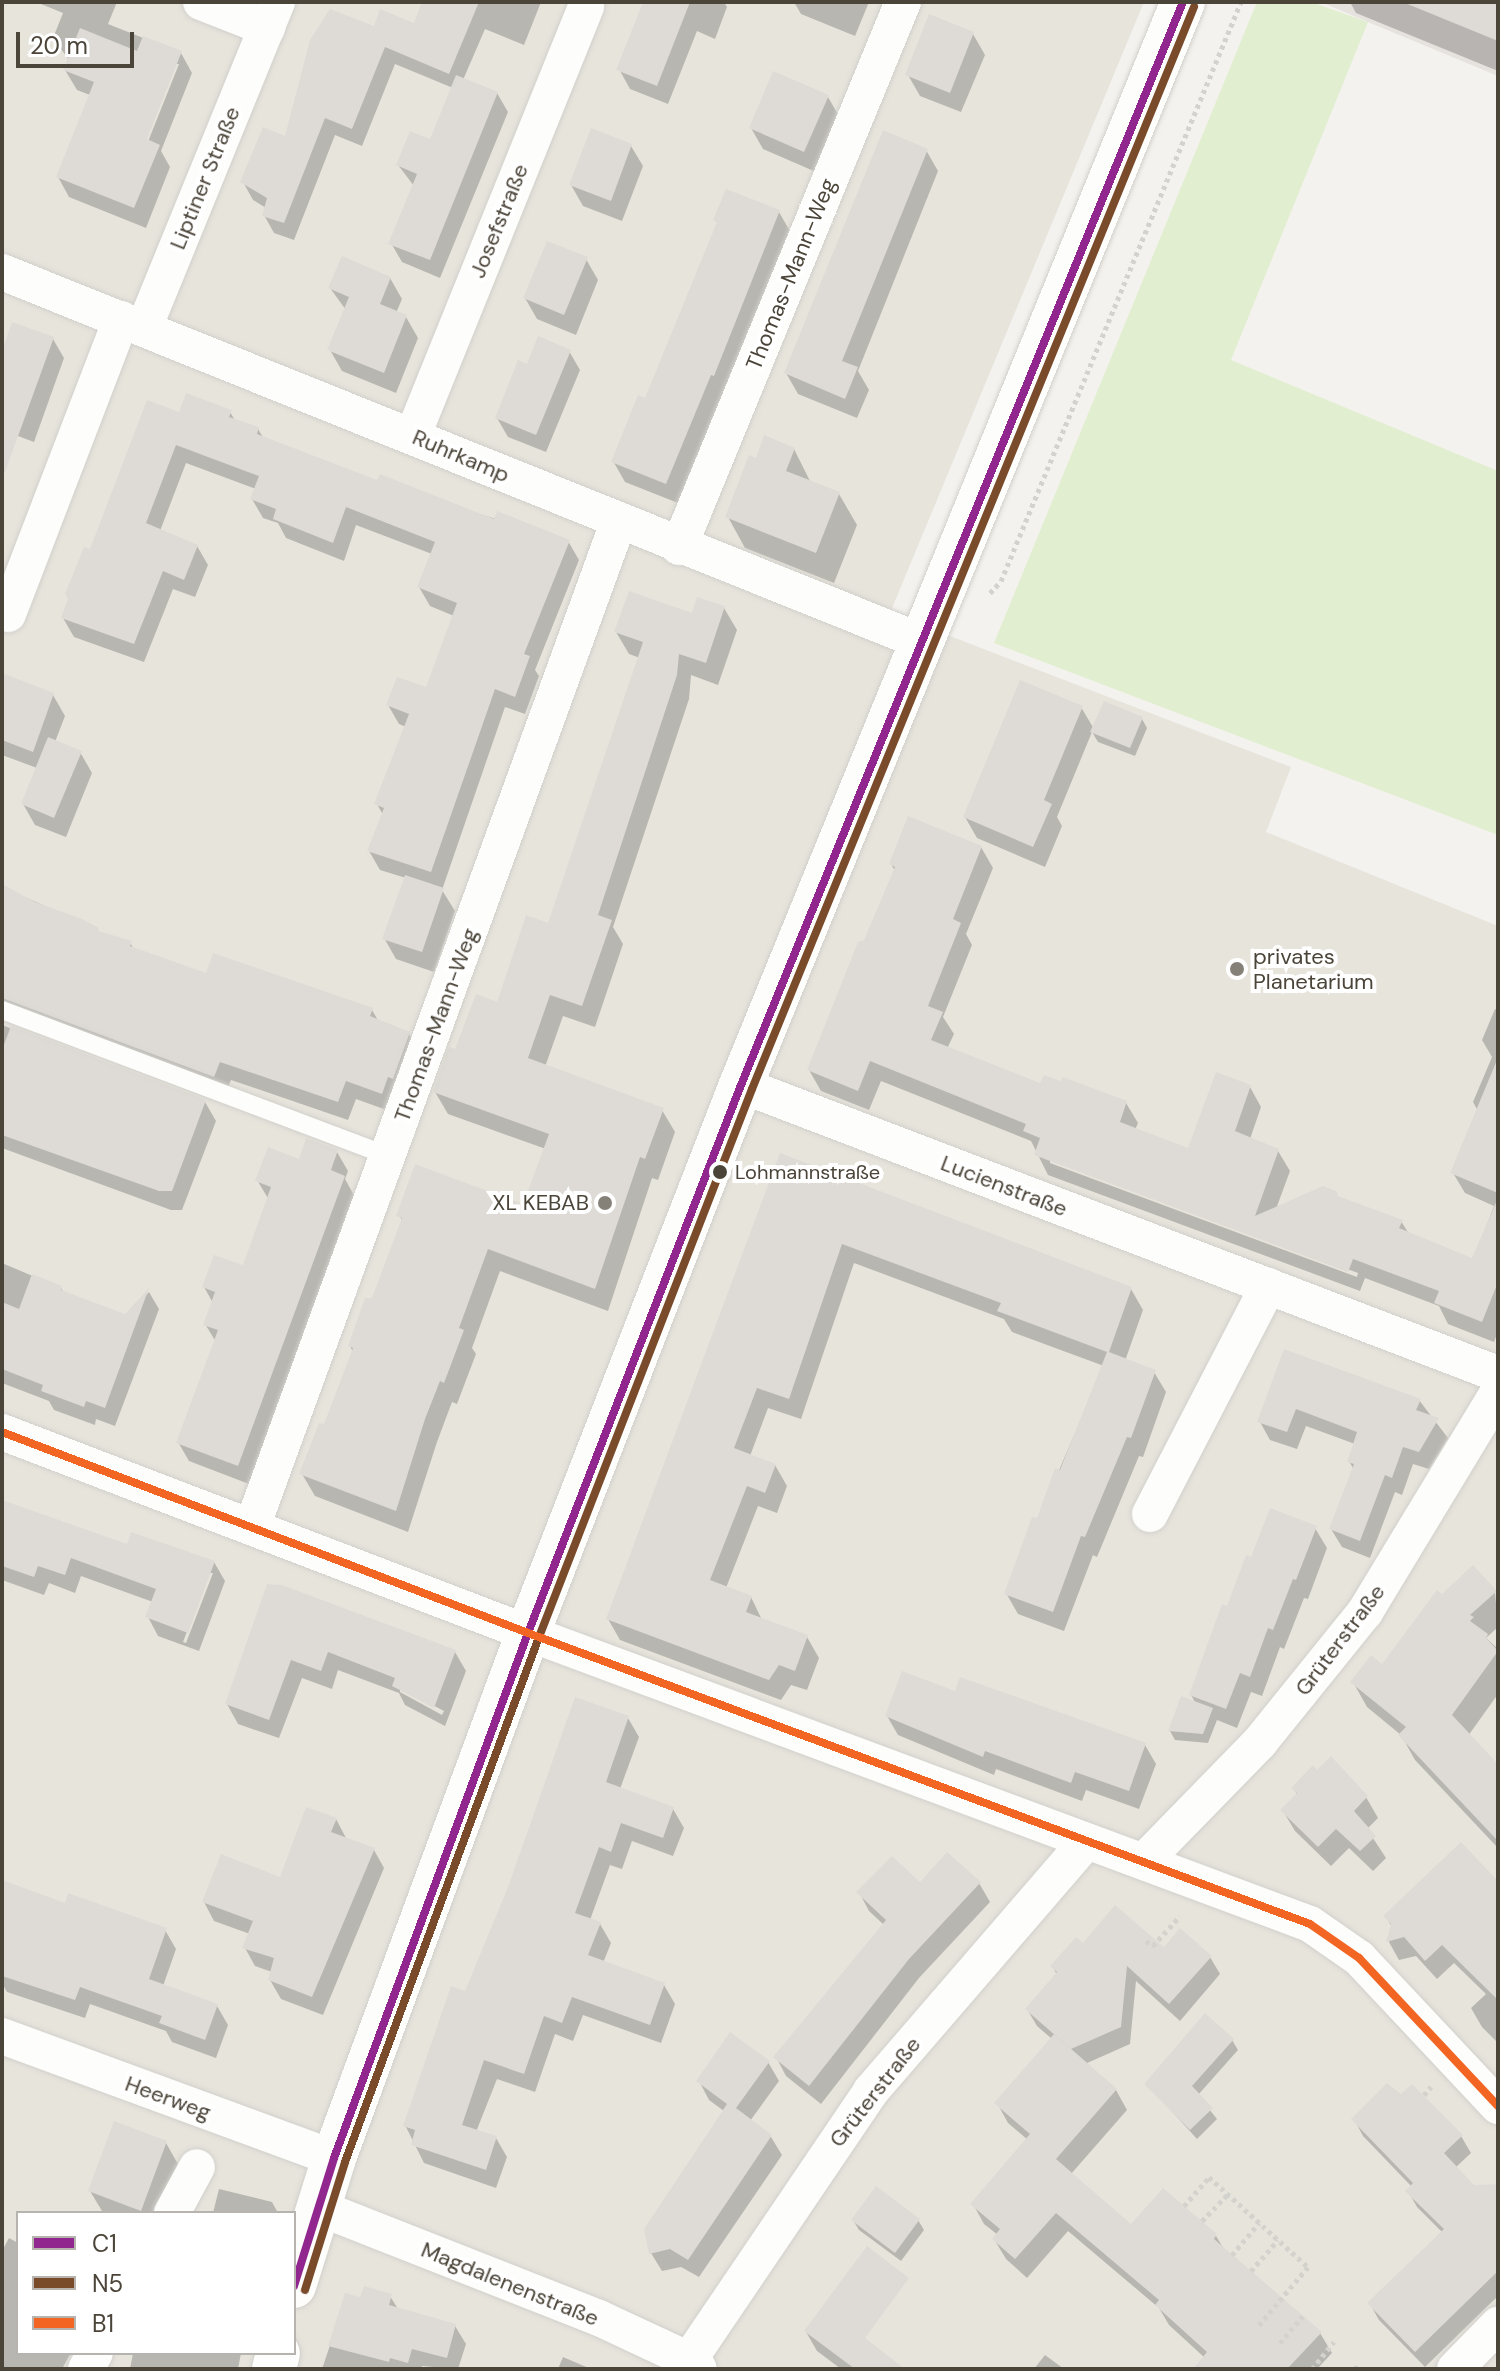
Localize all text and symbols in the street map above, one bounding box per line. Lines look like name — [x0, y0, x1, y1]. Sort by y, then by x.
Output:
scale bar — [20, 16, 138, 66]
text: 20 m — [30, 30, 88, 61]
street label: Liptiner Straße — [164, 103, 246, 253]
street label: Josefstraße — [464, 160, 534, 282]
street label: Thomas-Mann-Weg — [741, 174, 841, 374]
street label: Ruhrkamp — [409, 424, 513, 488]
street label: Thomas-Mann-Weg — [389, 925, 483, 1125]
place label: privates Planetarium — [1253, 943, 1374, 994]
marker: privates Planetarium — [1228, 960, 1246, 978]
street label: Lucienstraße — [937, 1150, 1071, 1222]
place label: Lohmannstraße — [735, 1160, 880, 1184]
marker: Lohmannstraße — [712, 1164, 728, 1180]
place label: XL KEBAB — [492, 1190, 589, 1216]
marker: XL KEBAB — [596, 1194, 614, 1212]
street label: Grüterstraße — [1290, 1579, 1390, 1701]
street label: Grüterstraße — [824, 2032, 926, 2152]
street label: Heerweg — [122, 2070, 214, 2126]
legend — [16, 2211, 296, 2355]
text: C1 — [92, 2228, 117, 2259]
street label: Magdalenenstraße — [417, 2236, 603, 2332]
text: N5 — [92, 2268, 123, 2299]
text: B1 — [92, 2308, 114, 2339]

